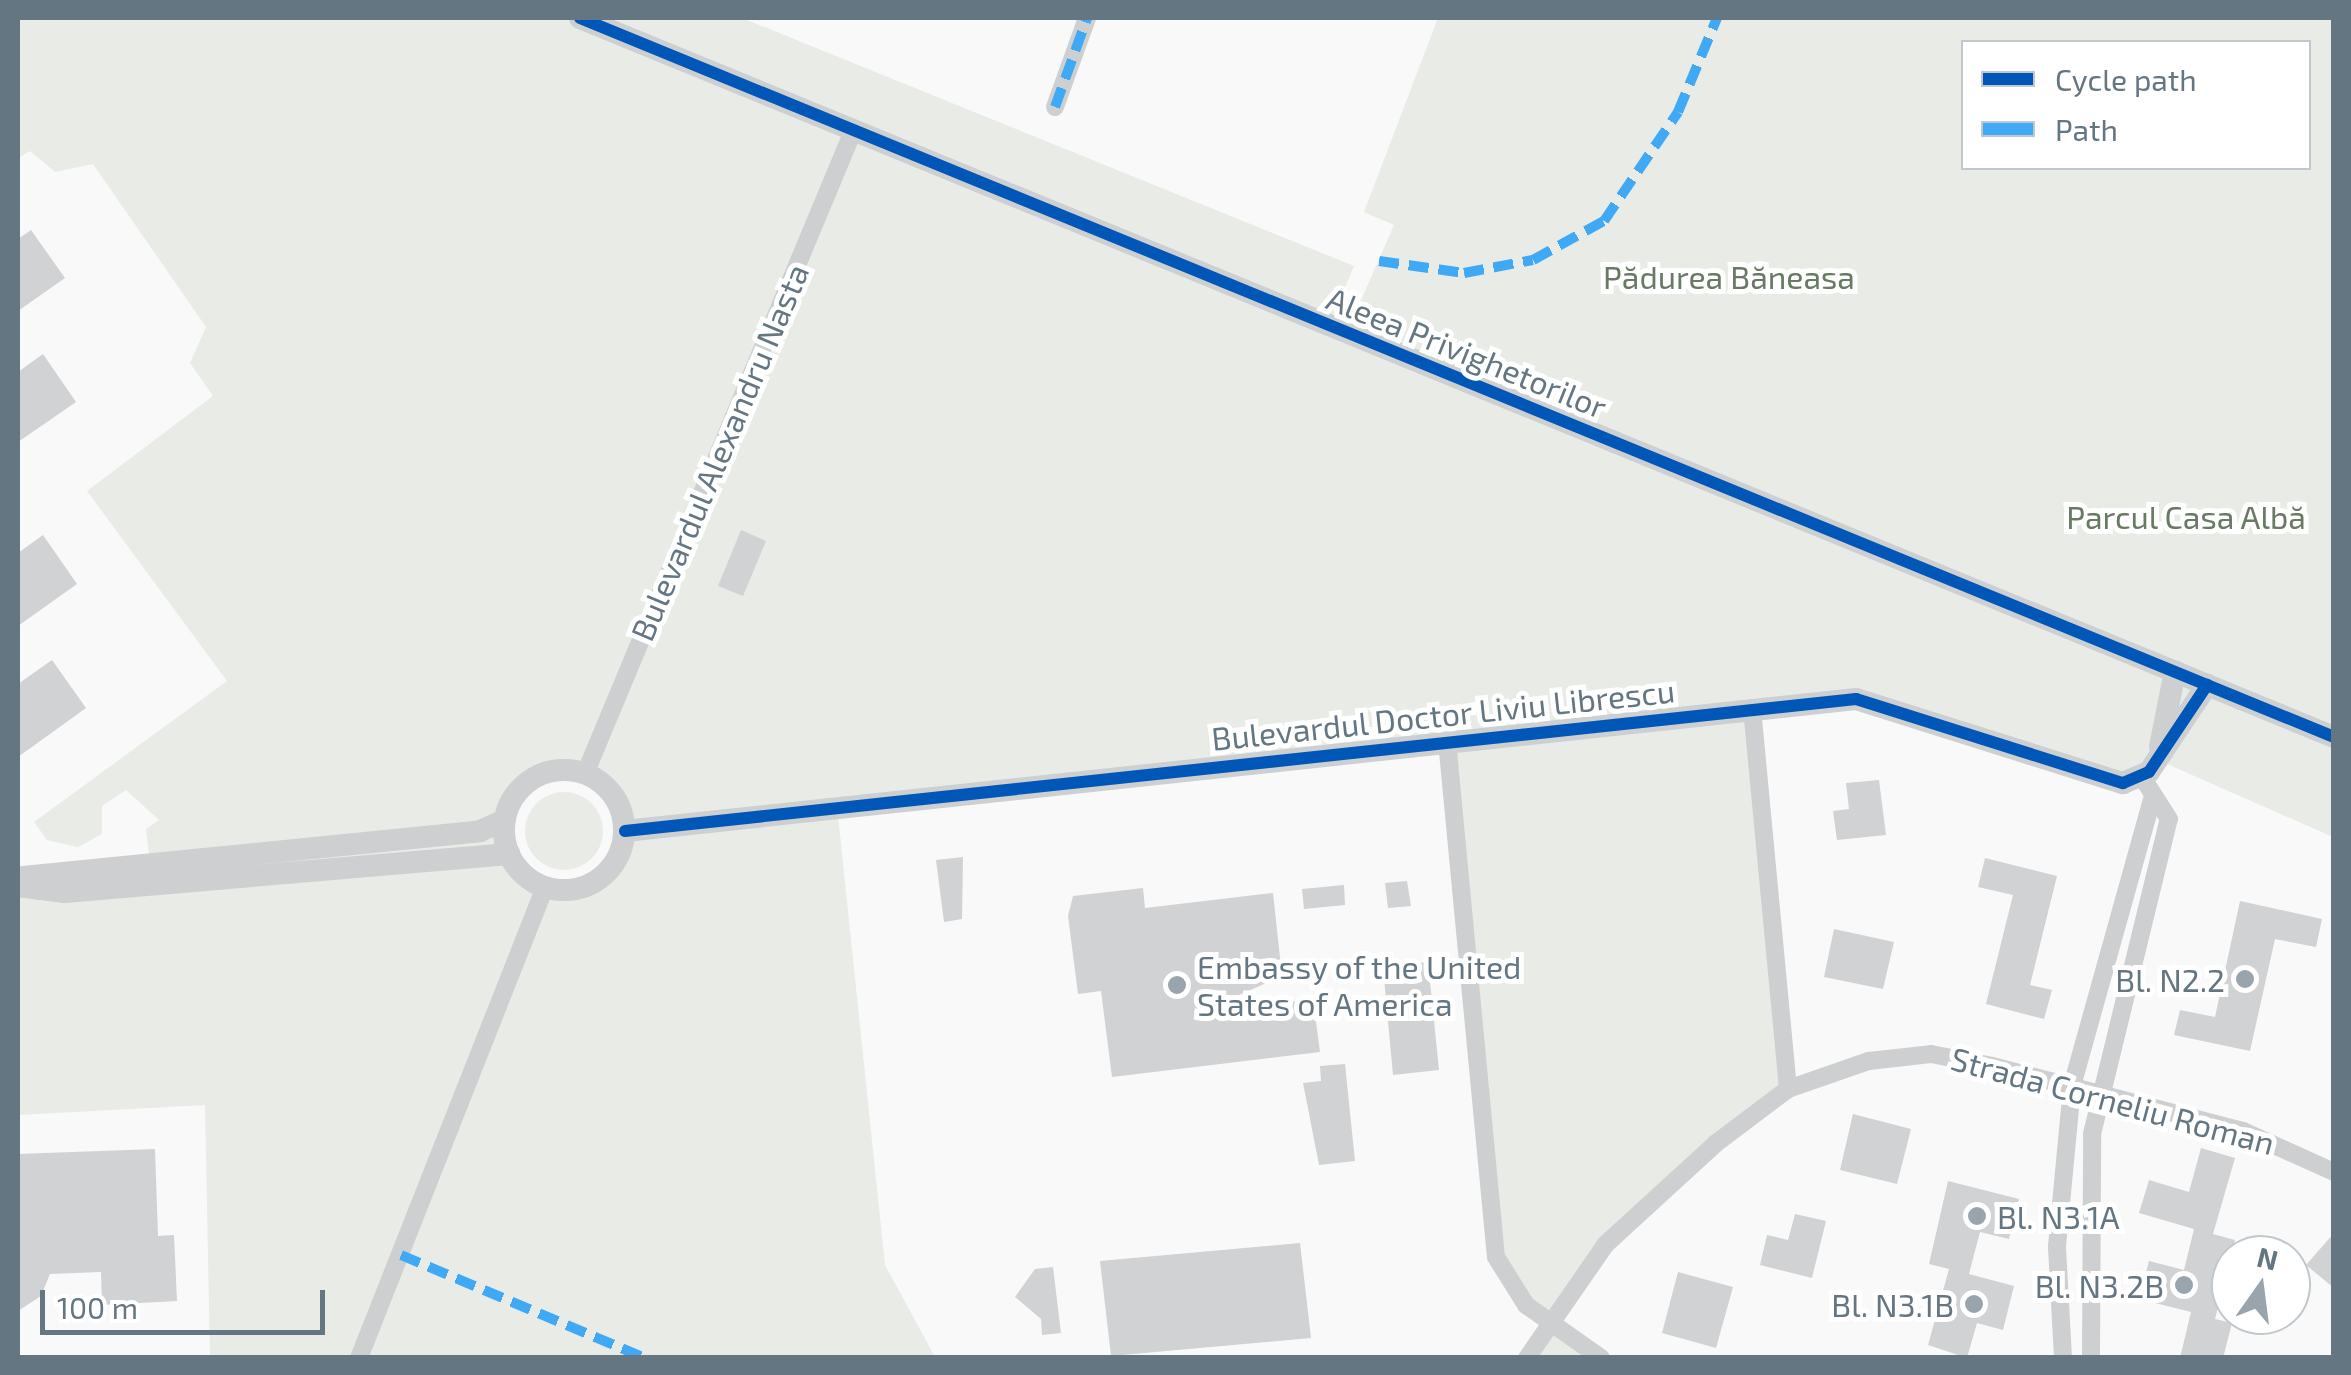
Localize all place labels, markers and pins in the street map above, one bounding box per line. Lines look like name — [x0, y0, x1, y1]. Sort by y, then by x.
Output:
place label: Embassy of the United States of America — [1197, 948, 1523, 1023]
place label: Bl. N2.2 — [2115, 960, 2225, 998]
marker: Bl. N2.2 — [2234, 968, 2256, 990]
marker: Embassy of the United States of America — [1166, 974, 1188, 996]
place label: Bl. N3.1A — [1997, 1197, 2120, 1235]
marker: Bl. N3.1A — [1966, 1205, 1988, 1227]
place label: Bl. N3.2B — [2035, 1266, 2164, 1304]
marker: Bl. N3.2B — [2173, 1274, 2195, 1296]
place label: Bl. N3.1B — [1831, 1285, 1954, 1323]
marker: Bl. N3.1B — [1963, 1293, 1985, 1315]

